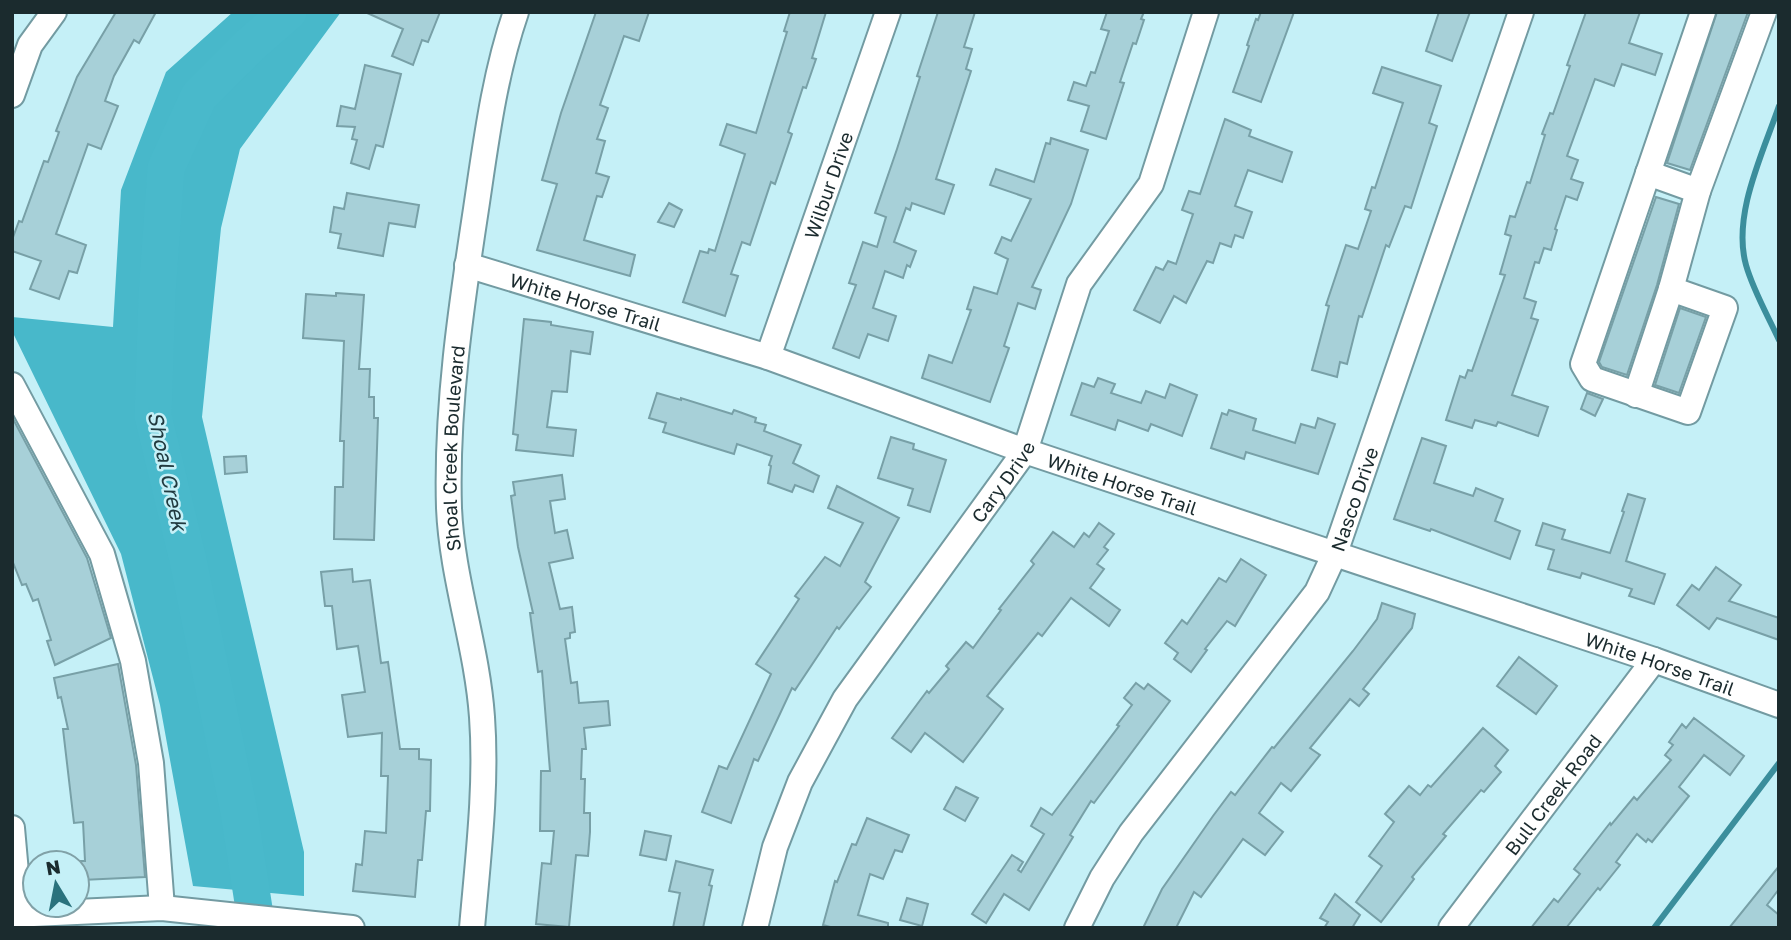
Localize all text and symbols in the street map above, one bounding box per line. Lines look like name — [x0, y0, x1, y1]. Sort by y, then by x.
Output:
street label: Wilbur Drive — [799, 128, 857, 242]
street label: White Horse Trail — [507, 267, 664, 335]
street label: Shoal Creek Boulevard — [437, 344, 469, 553]
water label: Shoal Creek — [143, 409, 194, 535]
street label: Cary Drive — [966, 439, 1039, 527]
street label: Nasco Drive — [1325, 444, 1382, 554]
street label: White Horse Trail — [1044, 448, 1200, 519]
street label: White Horse Trail — [1582, 626, 1738, 700]
street label: Bull Creek Road — [1499, 729, 1606, 859]
north arrow — [21, 849, 91, 919]
text: N — [44, 854, 62, 879]

